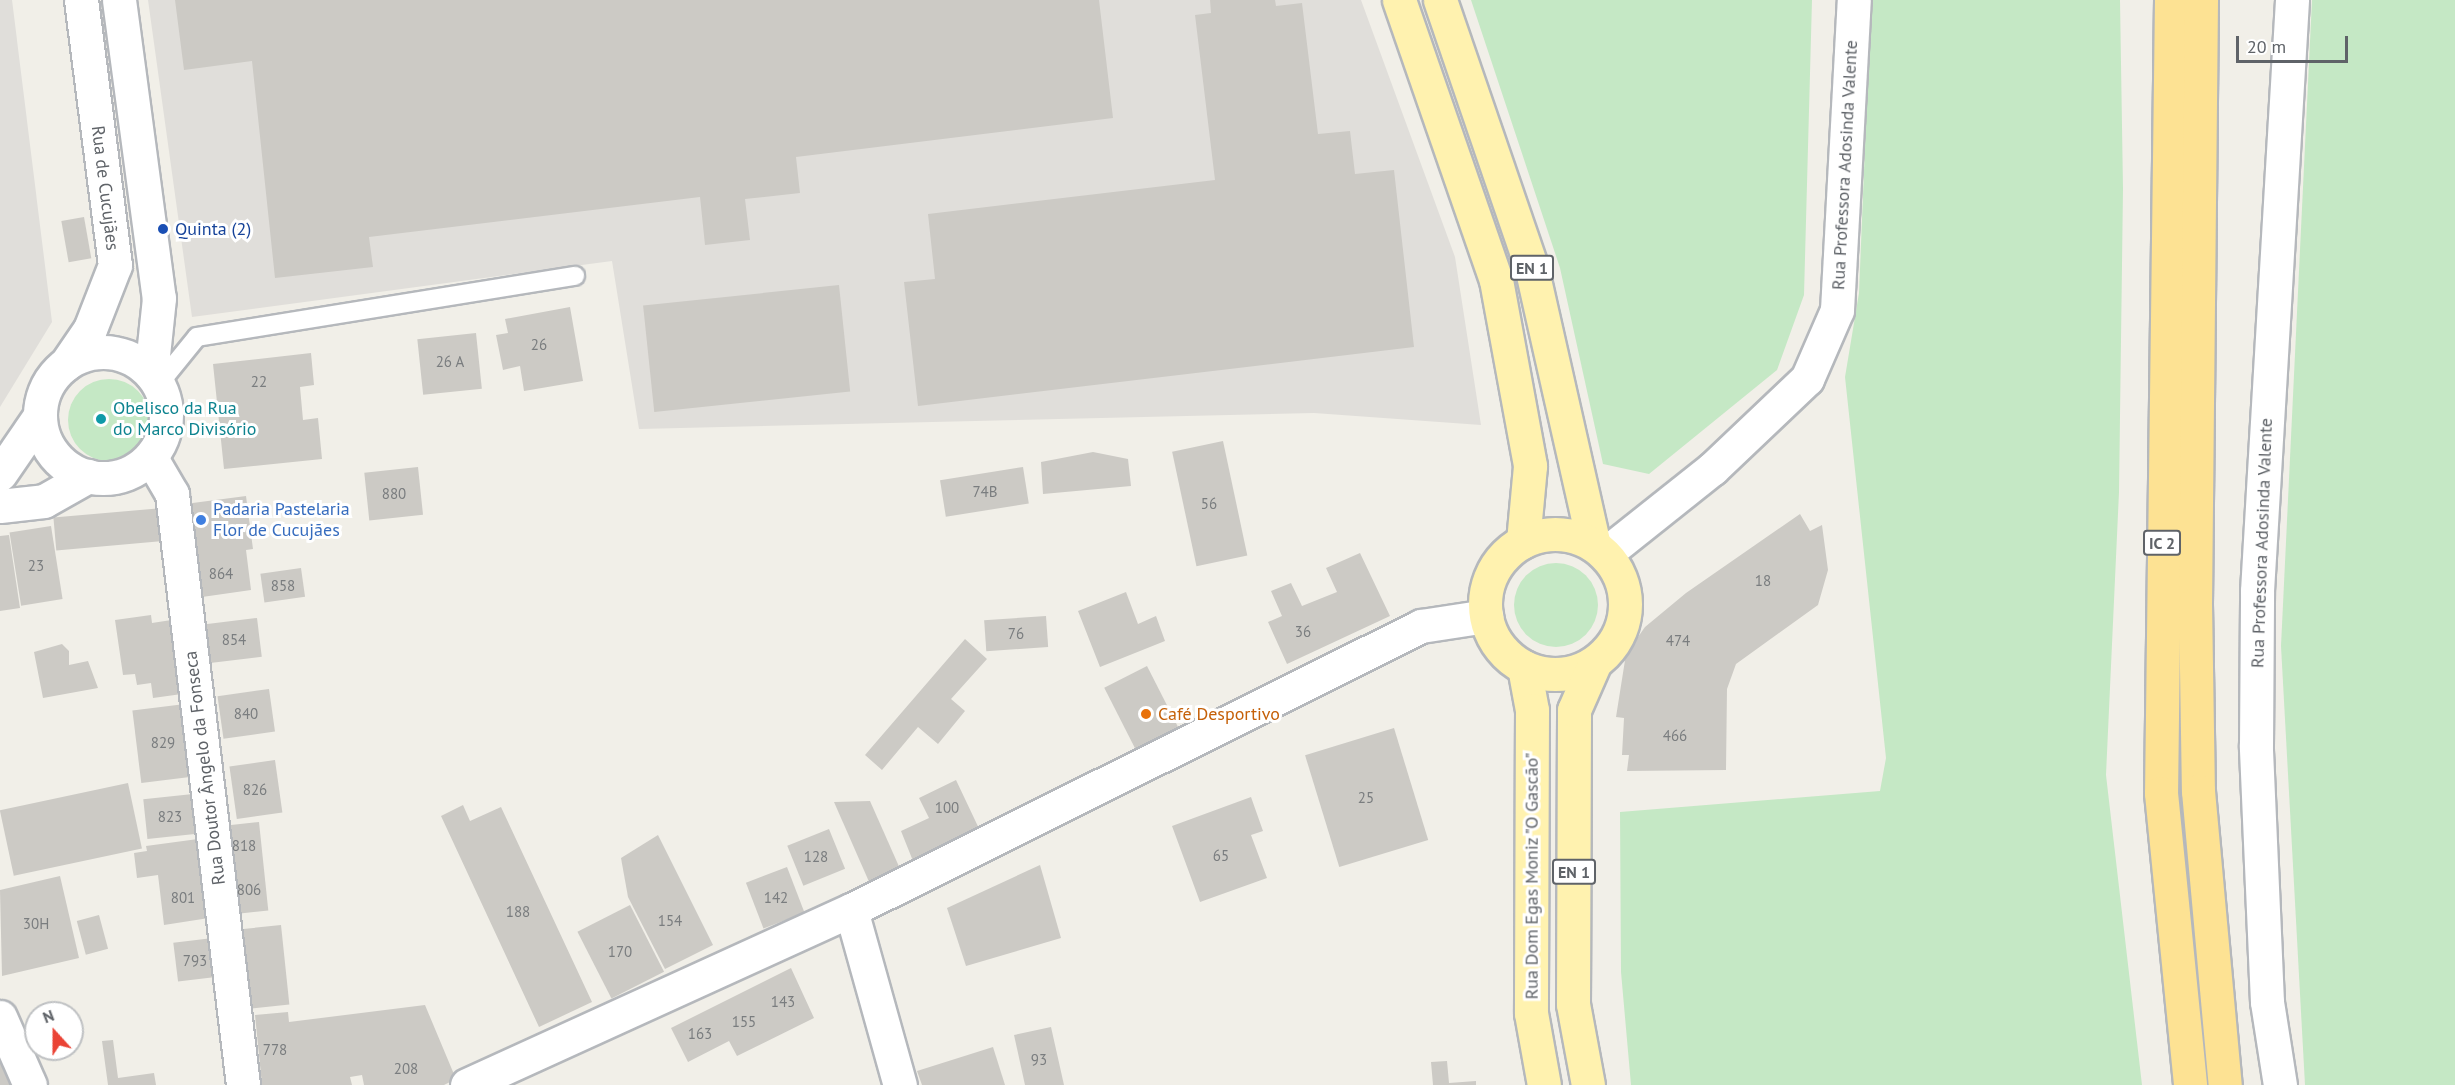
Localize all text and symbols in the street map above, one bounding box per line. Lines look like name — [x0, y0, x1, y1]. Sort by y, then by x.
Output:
scale bar — [2239, 24, 2352, 62]
text: 20 m — [2247, 35, 2286, 58]
street label: Rua Professora Adosinda Valente — [1828, 39, 1862, 291]
street label: Rua de Cucujães — [87, 124, 123, 252]
place label: Quinta (2) — [175, 218, 251, 240]
marker: Quinta (2) — [156, 222, 170, 236]
road number: EN 1 — [1510, 255, 1555, 281]
house number: 26 — [531, 336, 547, 354]
house number: 26 A — [435, 353, 465, 371]
house number: 22 — [251, 373, 267, 391]
place label: Obelisco da Rua do Marco Divisório — [113, 398, 256, 440]
marker: Obelisco da Rua do Marco Divisório — [94, 412, 108, 426]
street label: Rua Professora Adosinda Valente — [2247, 417, 2277, 669]
house number: 74B — [972, 483, 998, 501]
house number: 880 — [382, 485, 406, 503]
house number: 56 — [1201, 495, 1217, 513]
place label: Padaria Pastelaria Flor de Cucujães — [213, 499, 350, 542]
marker: Padaria Pastelaria Flor de Cucujães — [194, 513, 208, 527]
road number: IC 2 — [2142, 530, 2182, 556]
house number: 23 — [28, 557, 44, 575]
house number: 864 — [209, 565, 233, 583]
house number: 18 — [1755, 572, 1771, 590]
house number: 858 — [271, 577, 295, 595]
house number: 36 — [1295, 623, 1311, 641]
house number: 76 — [1008, 625, 1024, 643]
house number: 854 — [222, 631, 246, 649]
house number: 474 — [1666, 632, 1690, 650]
street label: Rua Doutor Ângelo da Fonseca — [180, 649, 230, 887]
place label: Café Desportivo — [1158, 703, 1280, 725]
house number: 840 — [234, 705, 258, 723]
marker: Café Desportivo — [1139, 707, 1153, 721]
house number: 466 — [1663, 727, 1687, 745]
house number: 829 — [151, 734, 175, 752]
street label: Rua Dom Egas Moniz "O Gascão" — [1521, 752, 1543, 1000]
house number: 826 — [243, 781, 267, 799]
house number: 25 — [1358, 789, 1374, 807]
house number: 100 — [935, 799, 959, 817]
house number: 823 — [158, 808, 182, 826]
house number: 818 — [232, 837, 256, 855]
house number: 65 — [1213, 847, 1229, 865]
house number: 128 — [804, 848, 828, 866]
road number: EN 1 — [1552, 859, 1596, 885]
house number: 806 — [237, 881, 261, 899]
house number: 801 — [171, 889, 195, 907]
house number: 142 — [764, 889, 788, 907]
house number: 188 — [506, 903, 530, 921]
house number: 154 — [658, 912, 682, 930]
house number: 30H — [23, 915, 49, 933]
house number: 170 — [608, 943, 632, 961]
house number: 793 — [183, 952, 207, 970]
house number: 143 — [771, 993, 795, 1011]
north arrow — [24, 1001, 84, 1061]
text: N — [40, 1005, 57, 1027]
house number: 155 — [732, 1013, 756, 1031]
house number: 163 — [688, 1025, 712, 1043]
house number: 778 — [263, 1041, 287, 1059]
house number: 93 — [1031, 1051, 1047, 1069]
house number: 208 — [394, 1060, 418, 1078]

